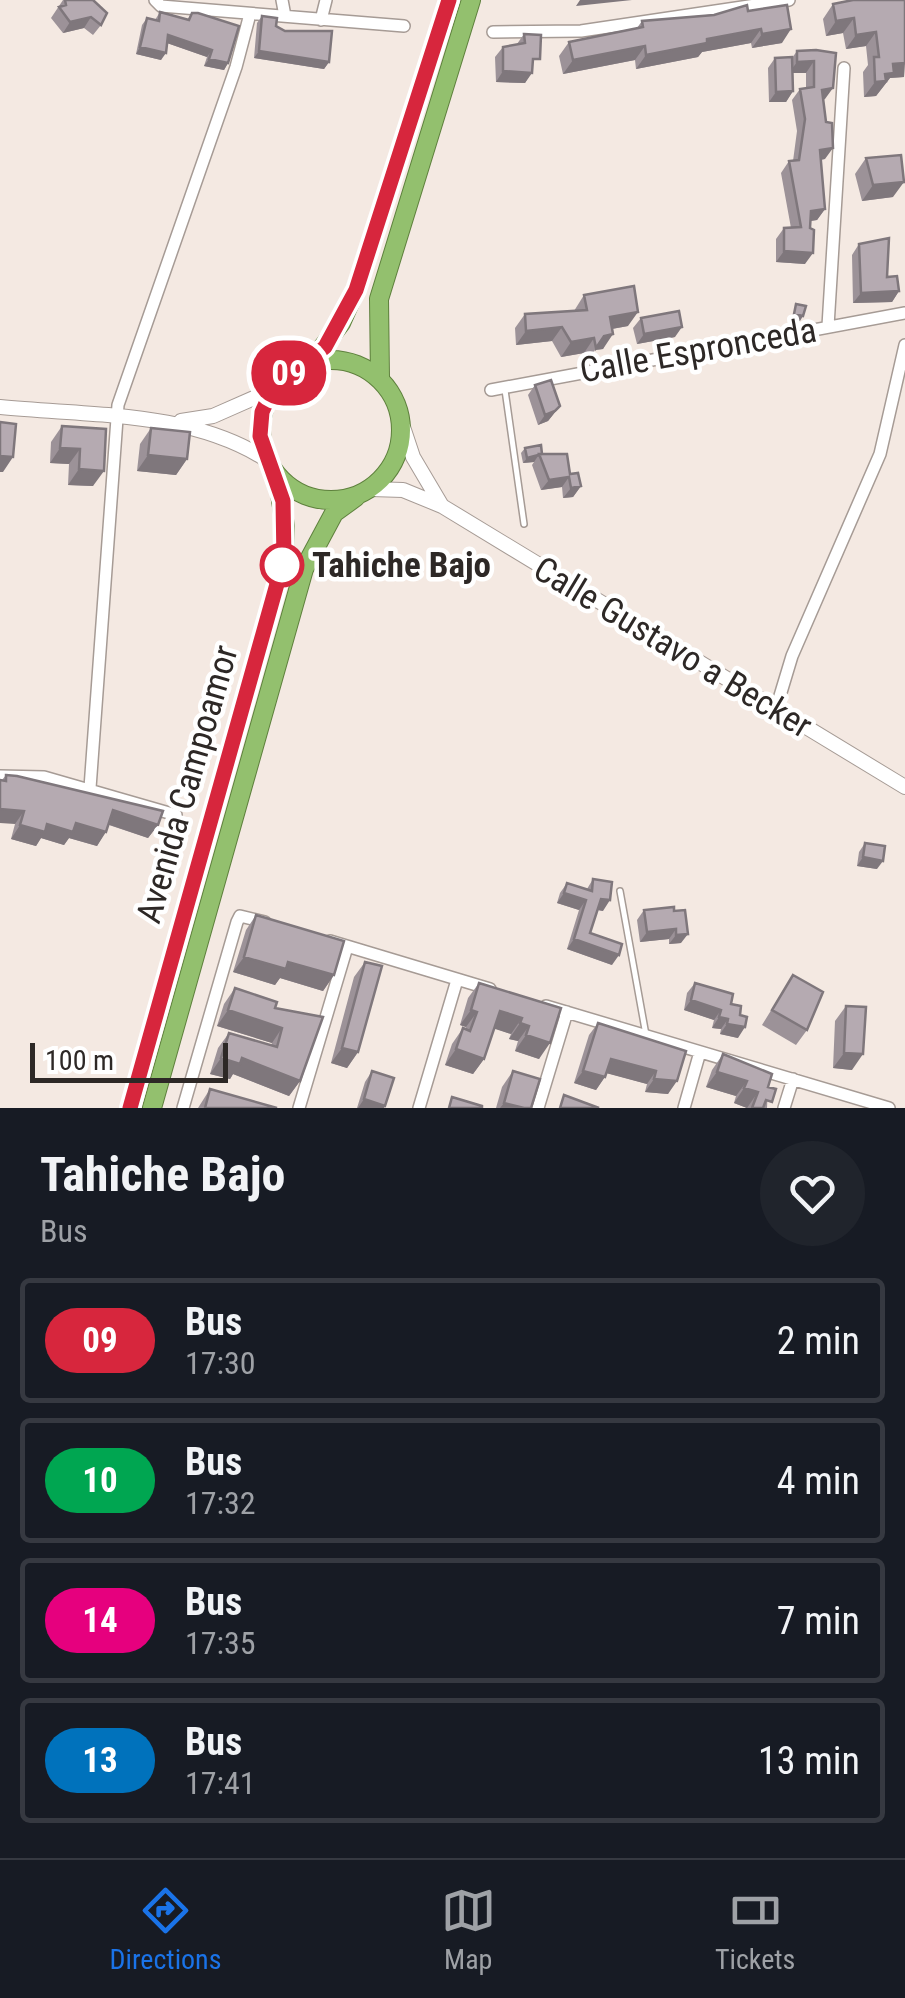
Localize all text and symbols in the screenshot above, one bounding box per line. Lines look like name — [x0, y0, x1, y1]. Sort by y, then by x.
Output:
street label: Calle Espronceda — [577, 310, 819, 391]
line badge: 09 — [244, 340, 334, 406]
text: 09 — [271, 353, 307, 394]
marker: Tahiche Bajo — [261, 544, 303, 586]
place label: Tahiche Bajo — [312, 545, 491, 586]
street label: Calle Gustavo a Becker — [526, 548, 819, 747]
street label: Avenida Campoamor — [128, 641, 247, 928]
scale bar — [30, 1038, 228, 1082]
text: 100 m — [45, 1044, 114, 1077]
button: heart — [760, 1141, 865, 1246]
text: Tahiche Bajo — [40, 1146, 285, 1203]
text: Bus — [40, 1212, 88, 1250]
text: Bus — [185, 1300, 242, 1344]
text: 2 min — [777, 1319, 860, 1363]
text: 09 — [82, 1320, 118, 1361]
text: 17:30 — [185, 1344, 256, 1382]
text: Bus — [185, 1440, 242, 1484]
text: 4 min — [777, 1459, 860, 1503]
text: 10 — [82, 1460, 118, 1501]
text: 17:32 — [185, 1484, 256, 1522]
text: Bus — [185, 1580, 242, 1624]
text: 7 min — [777, 1599, 860, 1643]
text: 14 — [82, 1600, 118, 1641]
text: 17:35 — [185, 1624, 256, 1662]
text: Bus — [185, 1720, 242, 1764]
text: 13 min — [758, 1739, 860, 1783]
text: 13 — [82, 1740, 118, 1781]
text: 17:41 — [185, 1764, 256, 1802]
tab: Directions — [110, 1883, 221, 1976]
tab: Map — [441, 1883, 496, 1976]
tab: Tickets — [715, 1883, 795, 1976]

